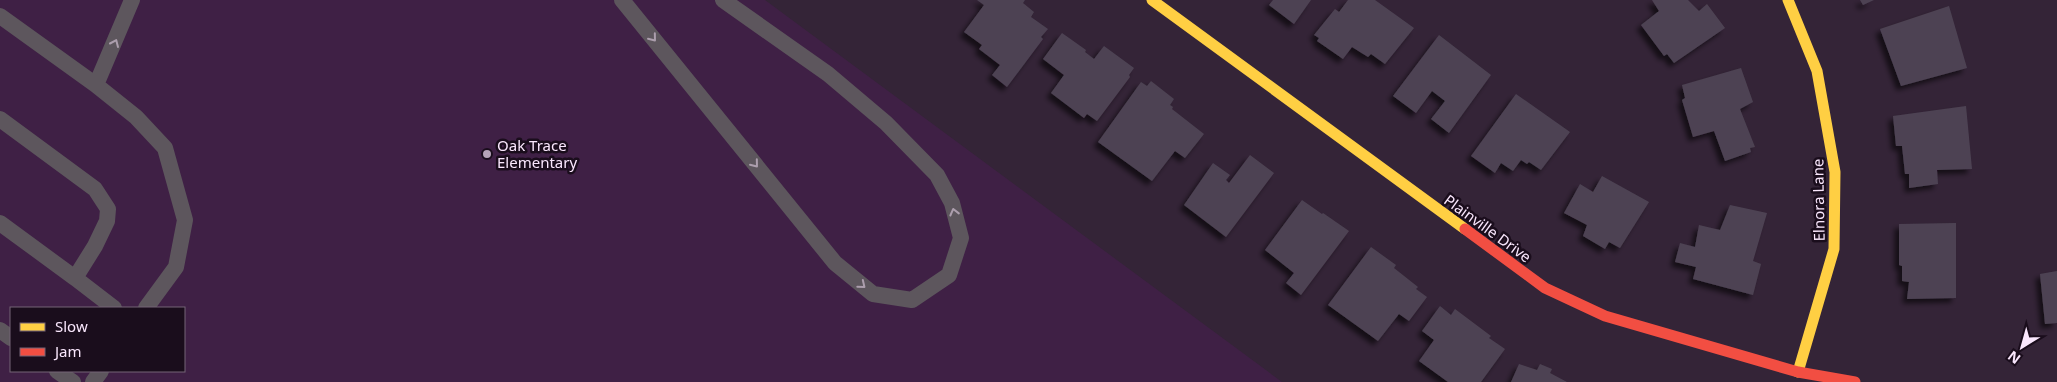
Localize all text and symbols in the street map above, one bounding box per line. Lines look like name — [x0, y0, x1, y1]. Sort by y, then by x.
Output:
one-way arrow — [647, 32, 655, 41]
one-way arrow — [108, 39, 119, 48]
place label: Oak Trace Elementary — [497, 135, 577, 172]
marker: Oak Trace Elementary — [481, 148, 493, 160]
one-way arrow — [749, 158, 757, 167]
street label: Elnora Lane — [1807, 158, 1829, 242]
street label: Plainville Drive — [1440, 190, 1536, 266]
one-way arrow — [949, 208, 960, 217]
one-way arrow — [857, 280, 866, 289]
legend — [10, 307, 185, 372]
text: Slow — [55, 316, 88, 336]
north arrow — [1997, 322, 2047, 372]
text: Jam — [53, 341, 82, 361]
text: N — [2004, 347, 2024, 369]

